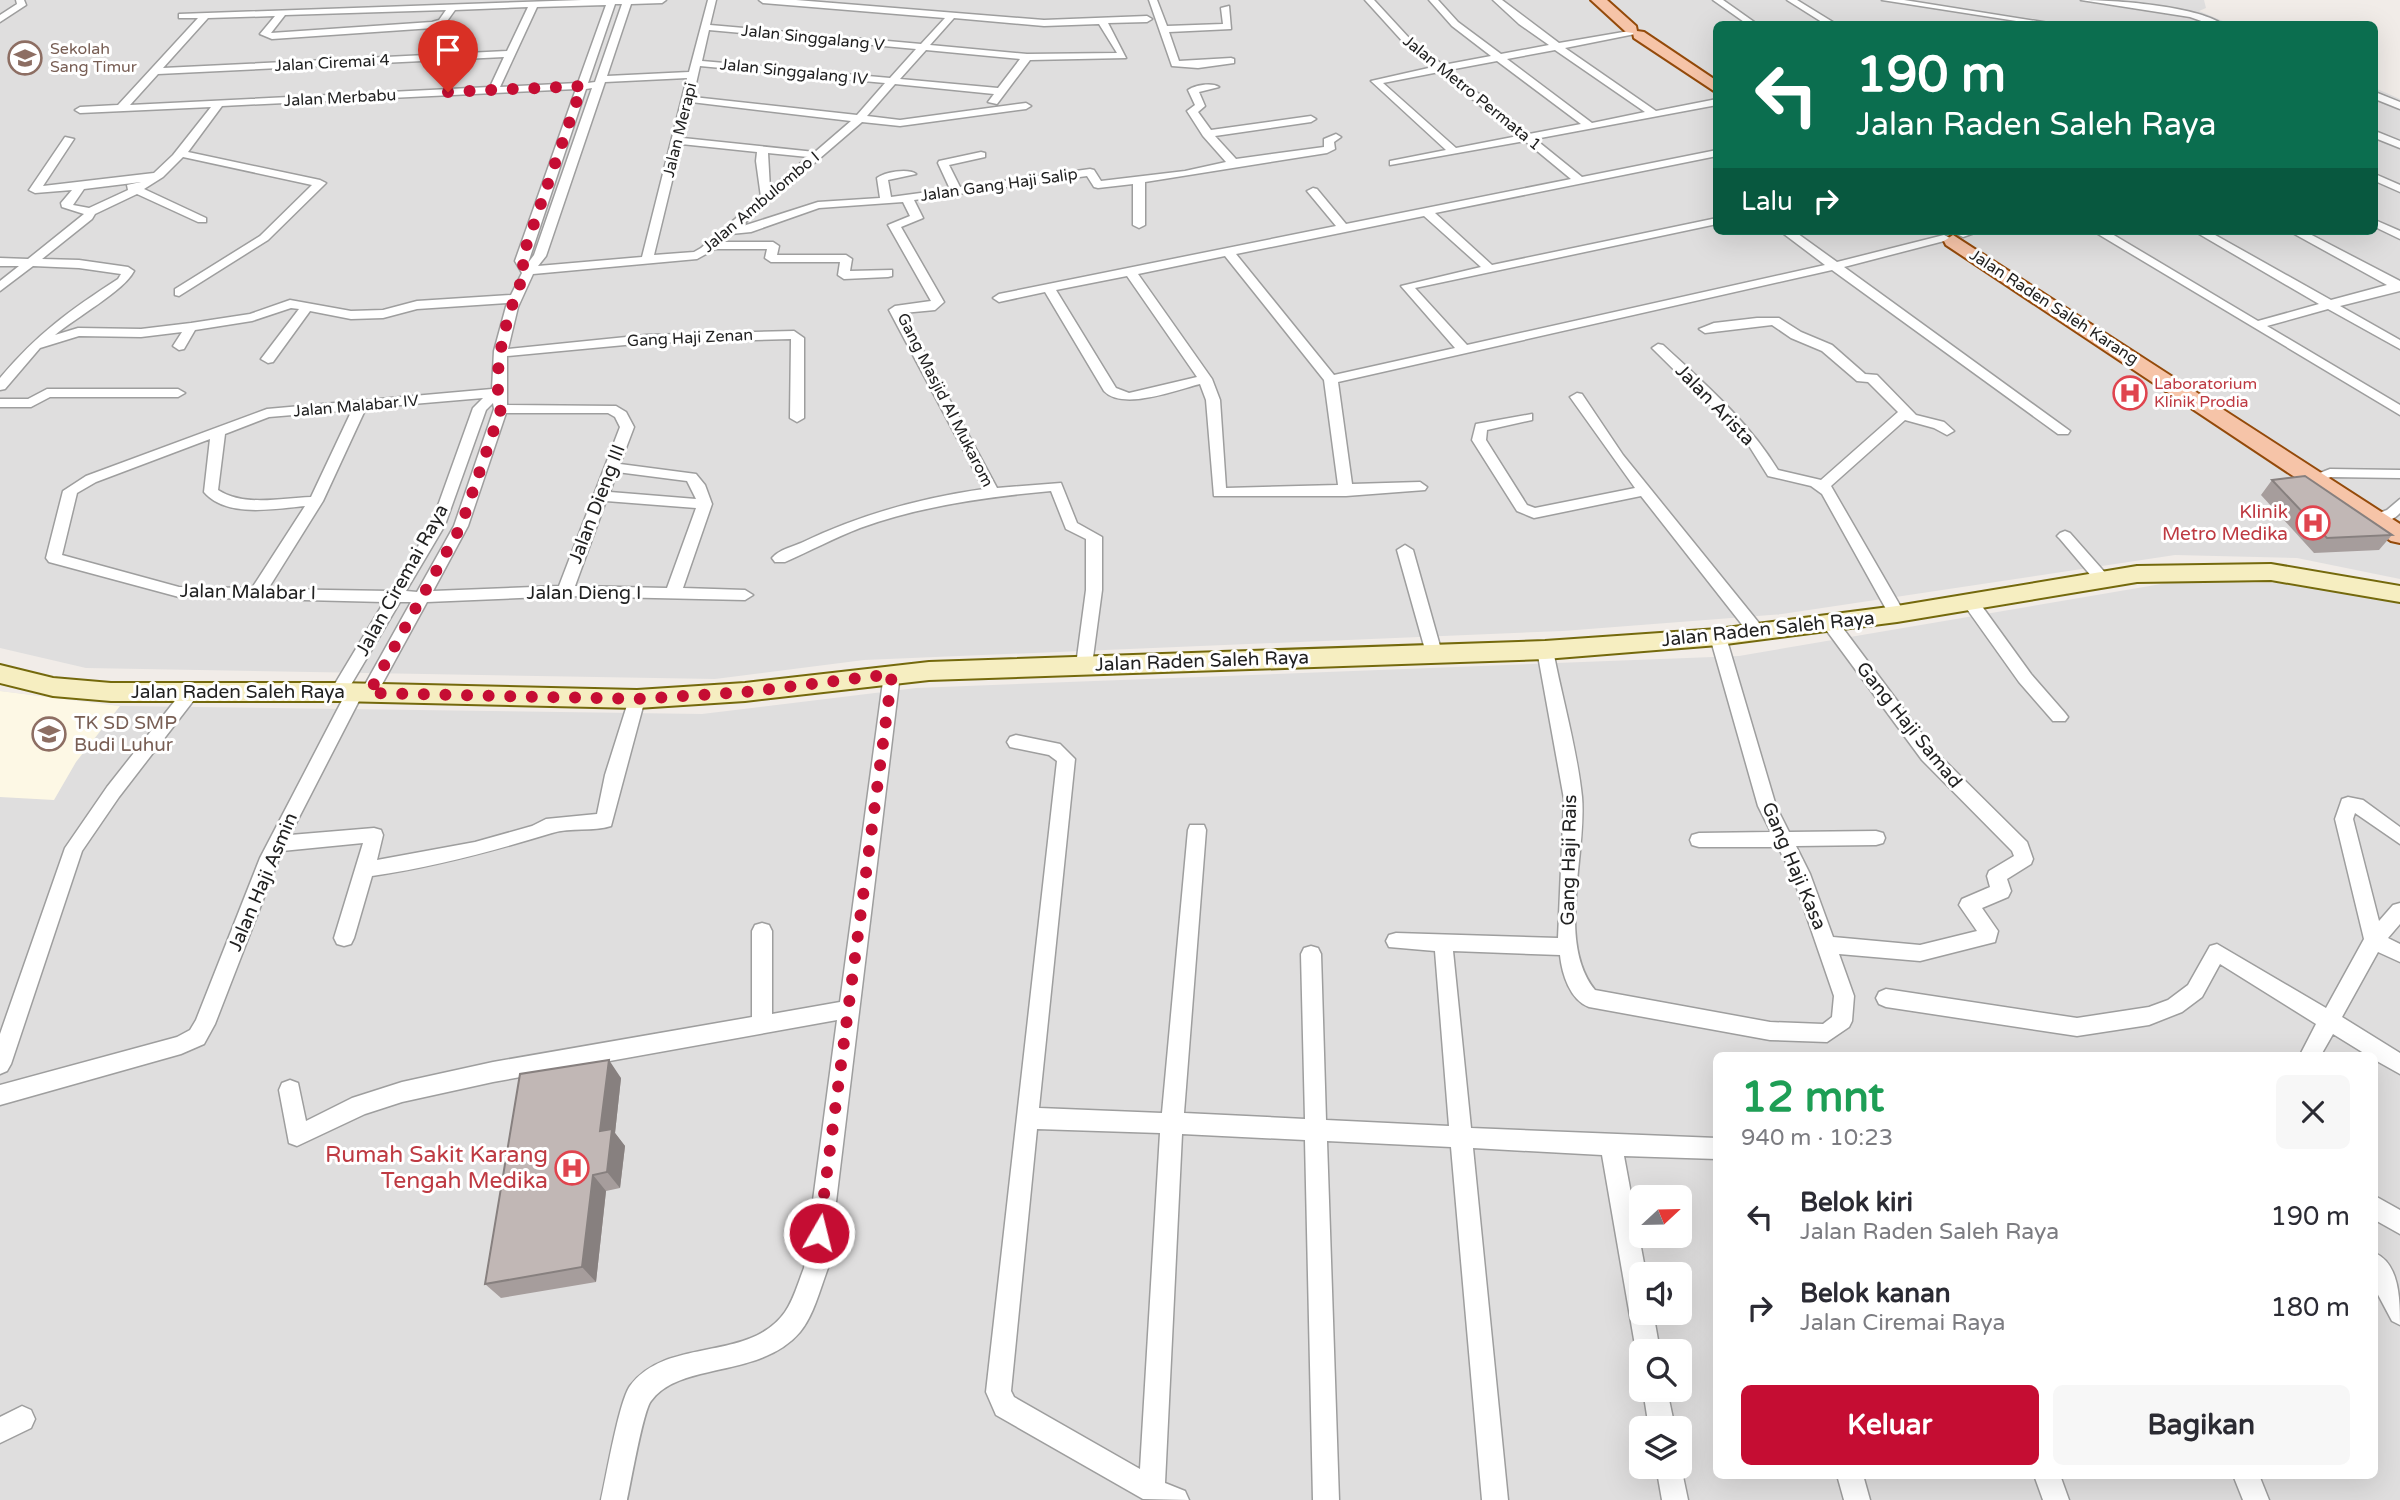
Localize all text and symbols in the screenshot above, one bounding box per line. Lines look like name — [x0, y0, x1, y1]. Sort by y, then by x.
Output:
pin — [418, 20, 478, 92]
street label: Jalan Singgalang V — [740, 21, 886, 55]
icon: arrive — [429, 31, 467, 69]
street label: Jalan Metro Permata 1 — [1399, 31, 1545, 155]
school or university icon: Sekolah Sang Timur — [6, 39, 44, 77]
place label: Sekolah Sang Timur — [50, 39, 138, 77]
text: 190 m — [1856, 46, 2006, 105]
icon: left — [1741, 49, 1832, 140]
street label: Jalan Ciremai 4 — [274, 50, 390, 76]
street label: Jalan Singgalang IV — [719, 54, 869, 90]
street label: Jalan Merapi — [659, 81, 701, 179]
street label: Jalan Merbabu — [283, 85, 397, 111]
text: Jalan Raden Saleh Raya — [1856, 106, 2217, 144]
street label: Jalan Ambulombo I — [698, 147, 824, 257]
street label: Jalan Gang Haji Salip — [919, 164, 1079, 206]
icon: right — [1807, 182, 1845, 220]
text: Lalu — [1741, 186, 1793, 217]
street label: Jalan Raden Saleh Karang — [1966, 245, 2142, 369]
street label: Gang Masjid Al Mukarom — [892, 310, 998, 490]
street label: Gang Haji Zenan — [626, 325, 754, 351]
street label: Jalan Arista — [1671, 360, 1759, 450]
hospital icon: Laboratorium Klinik Prodia — [2111, 374, 2149, 412]
place label: Laboratorium Klinik Prodia — [2154, 374, 2257, 412]
street label: Jalan Malabar IV — [292, 391, 420, 421]
street label: Jalan Dieng III — [564, 441, 630, 567]
street label: Jalan Ciremai Raya — [351, 500, 453, 660]
place label: Klinik Metro Medika — [2162, 501, 2288, 545]
hospital icon: Klinik Metro Medika — [2294, 504, 2332, 542]
street label: Jalan Malabar I — [180, 580, 316, 604]
street label: Jalan Dieng I — [527, 582, 641, 604]
street label: Jalan Raden Saleh Raya — [1660, 607, 1876, 651]
street label: Jalan Raden Saleh Raya — [1095, 646, 1309, 676]
street label: Gang Haji Samad — [1851, 658, 1967, 792]
street label: Jalan Raden Saleh Raya — [131, 681, 345, 703]
place label: TK SD SMP Budi Luhur — [74, 712, 177, 756]
school or university icon: TK SD SMP Budi Luhur — [30, 715, 68, 753]
street label: Gang Haji Rais — [1557, 794, 1581, 926]
street label: Gang Haji Kasa — [1757, 799, 1831, 933]
street label: Jalan Haji Asmin — [224, 810, 302, 954]
text: 12 mnt — [1741, 1072, 1884, 1123]
button: close — [2276, 1075, 2350, 1149]
text: 940 m · 10:23 — [1741, 1124, 1893, 1152]
place label: Rumah Sakit Karang Tengah Medika — [325, 1141, 548, 1195]
hospital icon: Rumah Sakit Karang Tengah Medika — [553, 1149, 591, 1187]
north arrow — [1629, 1185, 1692, 1248]
map controls — [1629, 1185, 1692, 1479]
text: Belok kiri — [1800, 1187, 1913, 1218]
position arrow — [782, 1196, 856, 1270]
icon: left — [1741, 1198, 1779, 1236]
text: 190 m — [2270, 1201, 2350, 1232]
text: Jalan Raden Saleh Raya — [1800, 1218, 2059, 1246]
button: sound — [1629, 1262, 1692, 1325]
text: Belok kanan — [1800, 1278, 1951, 1309]
icon: right — [1741, 1289, 1779, 1327]
text: 180 m — [2270, 1292, 2350, 1323]
text: Jalan Ciremai Raya — [1800, 1309, 2005, 1337]
button: search — [1629, 1339, 1692, 1402]
button: Keluar — [1741, 1385, 2039, 1465]
button: Bagikan — [2053, 1385, 2350, 1465]
button: layers — [1629, 1416, 1692, 1479]

